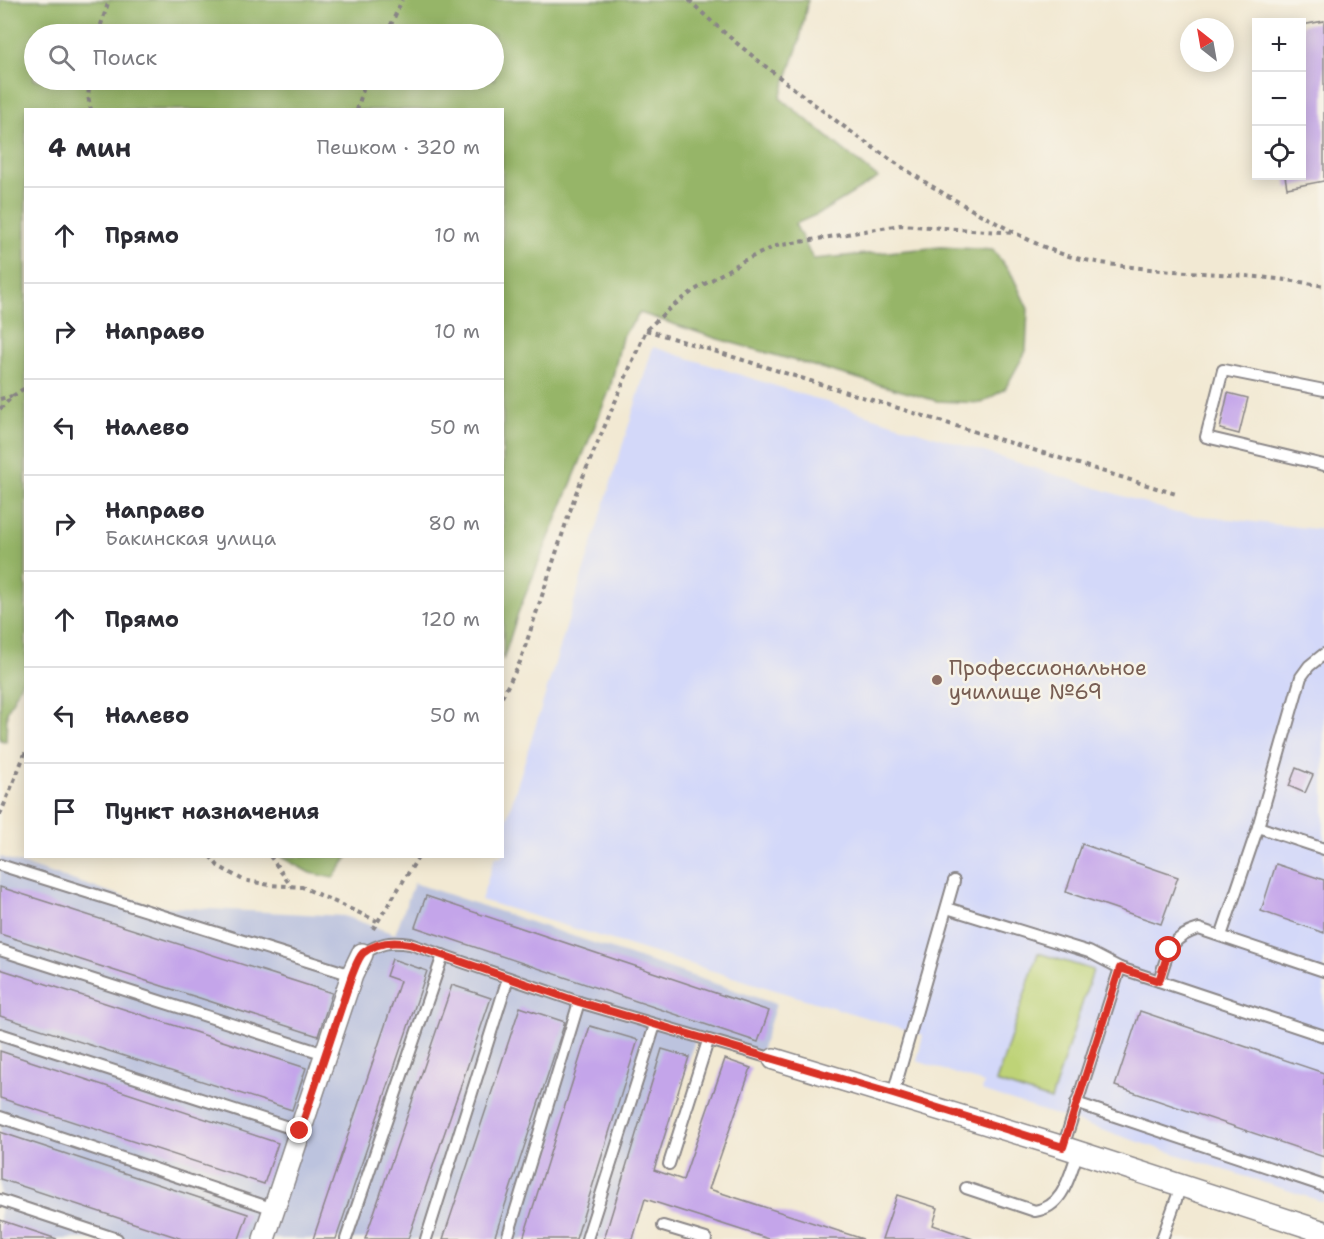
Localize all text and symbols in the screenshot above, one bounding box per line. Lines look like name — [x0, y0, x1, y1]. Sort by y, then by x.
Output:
north arrow — [1180, 18, 1234, 72]
map controls — [1252, 18, 1306, 180]
button: + — [1252, 18, 1306, 72]
search box — [24, 24, 504, 90]
icon: search — [45, 41, 78, 74]
text: Поиск — [93, 43, 157, 72]
button: − — [1252, 72, 1306, 126]
button: locate — [1252, 126, 1306, 180]
text: 4 мин — [48, 130, 131, 165]
text: Пешком · 320 m — [317, 134, 480, 160]
icon: ahead — [48, 219, 81, 252]
text: Прямо — [105, 221, 179, 250]
text: 10 m — [434, 222, 480, 248]
icon: right — [48, 315, 81, 348]
text: Направо — [105, 317, 205, 346]
text: 10 m — [434, 318, 480, 344]
icon: left — [48, 411, 81, 444]
text: Налево — [105, 413, 189, 442]
text: 50 m — [430, 414, 480, 440]
text: Направо — [105, 496, 205, 525]
icon: right — [48, 507, 81, 540]
text: 80 m — [428, 510, 480, 536]
text: Бакинская улица — [105, 525, 276, 551]
icon: ahead — [48, 603, 81, 636]
text: Прямо — [105, 605, 179, 634]
text: 120 m — [421, 606, 480, 632]
place label: Профессиональное училище №69 — [949, 654, 1147, 706]
marker: Профессиональное училище №69 — [930, 673, 944, 687]
icon: left — [48, 699, 81, 732]
text: Налево — [105, 701, 189, 730]
text: 50 m — [430, 702, 480, 728]
icon: arrive — [48, 795, 81, 828]
text: Пункт назначения — [105, 797, 319, 826]
route start — [1155, 936, 1181, 962]
route end — [286, 1117, 312, 1143]

